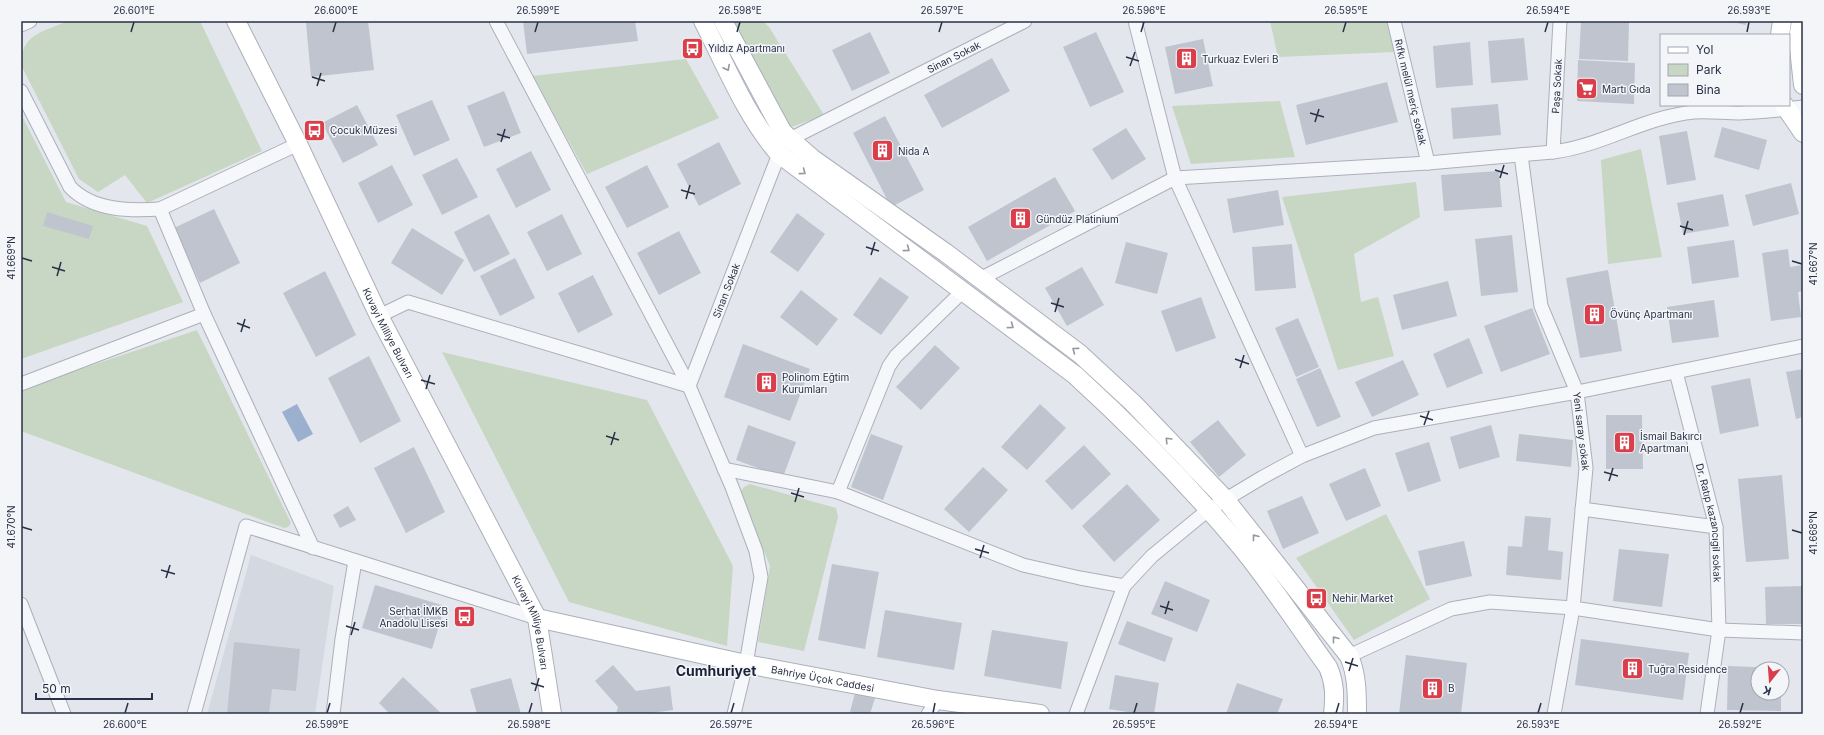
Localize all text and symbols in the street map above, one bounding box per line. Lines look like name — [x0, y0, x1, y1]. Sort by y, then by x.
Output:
text: 26.601°E — [113, 4, 155, 16]
text: 26.600°E — [314, 4, 358, 16]
text: 26.599°E — [516, 4, 560, 16]
text: 26.598°E — [718, 4, 762, 16]
text: 26.597°E — [920, 4, 964, 16]
text: 26.596°E — [1122, 4, 1166, 16]
text: 26.595°E — [1324, 4, 1368, 16]
text: 26.594°E — [1526, 4, 1570, 16]
text: 26.593°E — [1727, 4, 1771, 16]
legend — [1660, 34, 1790, 106]
bus stop icon: Yıldız Apartmanı — [679, 35, 705, 61]
street label: Sinan Sokak — [925, 38, 983, 75]
street label: Rıfkı melül meriç sokak — [1392, 38, 1430, 147]
place label: Yıldız Apartmanı — [708, 42, 785, 54]
text: Yol — [1696, 42, 1713, 57]
building icon: Turkuaz Evleri B — [1174, 46, 1200, 72]
place label: Turkuaz Evleri B — [1202, 53, 1279, 65]
street label: Paşa Sokak — [1549, 58, 1564, 114]
text: Park — [1696, 62, 1722, 77]
one-way arrow — [722, 64, 730, 72]
supermarket icon: Martı Gıda — [1573, 76, 1599, 102]
text: Bina — [1696, 82, 1721, 97]
place label: Martı Gıda — [1602, 83, 1651, 95]
bus stop icon: Çocuk Müzesi — [301, 117, 327, 143]
place label: Çocuk Müzesi — [330, 124, 397, 136]
building icon: Nida A — [870, 138, 896, 164]
place label: Nida A — [898, 145, 930, 157]
one-way arrow — [798, 167, 805, 174]
building icon: Gündüz Platinium — [1008, 206, 1034, 232]
place label: Gündüz Platinium — [1036, 213, 1119, 225]
text: 41.669°N — [5, 236, 17, 280]
text: 41.667°N — [1807, 242, 1819, 286]
one-way arrow — [902, 245, 909, 252]
street label: Sinan Sokak — [710, 261, 742, 320]
street label: Kuvayi Milliye Bulvarı — [361, 286, 416, 380]
building icon: Övünç Apartmanı — [1581, 301, 1607, 327]
place label: Övünç Apartmanı — [1610, 308, 1692, 320]
one-way arrow — [1007, 322, 1014, 329]
one-way arrow — [1072, 347, 1079, 355]
building icon: Polinom Eğtim Kurumları — [754, 370, 780, 396]
place label: Polinom Eğtim Kurumları — [782, 371, 849, 395]
street label: Yeni saray sokak — [1571, 391, 1592, 472]
building icon: İsmail Bakırcı Apartmanı — [1611, 429, 1637, 455]
place label: İsmail Bakırcı Apartmanı — [1640, 429, 1702, 454]
one-way arrow — [1166, 437, 1173, 445]
street label: Dr. Ratıp kazancıgil sokak — [1694, 462, 1724, 583]
text: 41.670°N — [5, 505, 17, 549]
text: 41.668°N — [1807, 511, 1819, 555]
one-way arrow — [1253, 534, 1260, 541]
street label: Kuvayi Milliye Bulvarı — [510, 573, 551, 670]
bus stop icon: Nehir Market — [1303, 585, 1329, 611]
place label: Nehir Market — [1332, 592, 1394, 604]
place label: Serhat İMKB Anadolu Lisesi — [379, 604, 448, 629]
bus stop icon: Serhat İMKB Anadolu Lisesi — [451, 604, 477, 630]
one-way arrow — [1333, 636, 1340, 643]
building icon: Tuğra Residence — [1619, 656, 1645, 682]
north arrow — [1750, 661, 1790, 701]
district label: Cumhuriyet — [676, 662, 756, 679]
street label: Bahriye Üçok Caddesi — [770, 663, 875, 694]
place label: Tuğra Residence — [1648, 663, 1727, 675]
scale bar — [36, 675, 152, 701]
building icon: B — [1420, 675, 1446, 701]
text: 50 m — [42, 681, 71, 696]
place label: B — [1448, 682, 1455, 694]
text: K — [1761, 683, 1773, 698]
text: 26.600°E — [103, 718, 147, 730]
text: 26.599°E — [305, 718, 349, 730]
text: 26.598°E — [507, 718, 551, 730]
text: 26.597°E — [709, 718, 753, 730]
text: 26.596°E — [911, 718, 955, 730]
text: 26.595°E — [1112, 718, 1156, 730]
text: 26.594°E — [1314, 718, 1358, 730]
text: 26.593°E — [1516, 718, 1560, 730]
text: 26.592°E — [1718, 718, 1762, 730]

